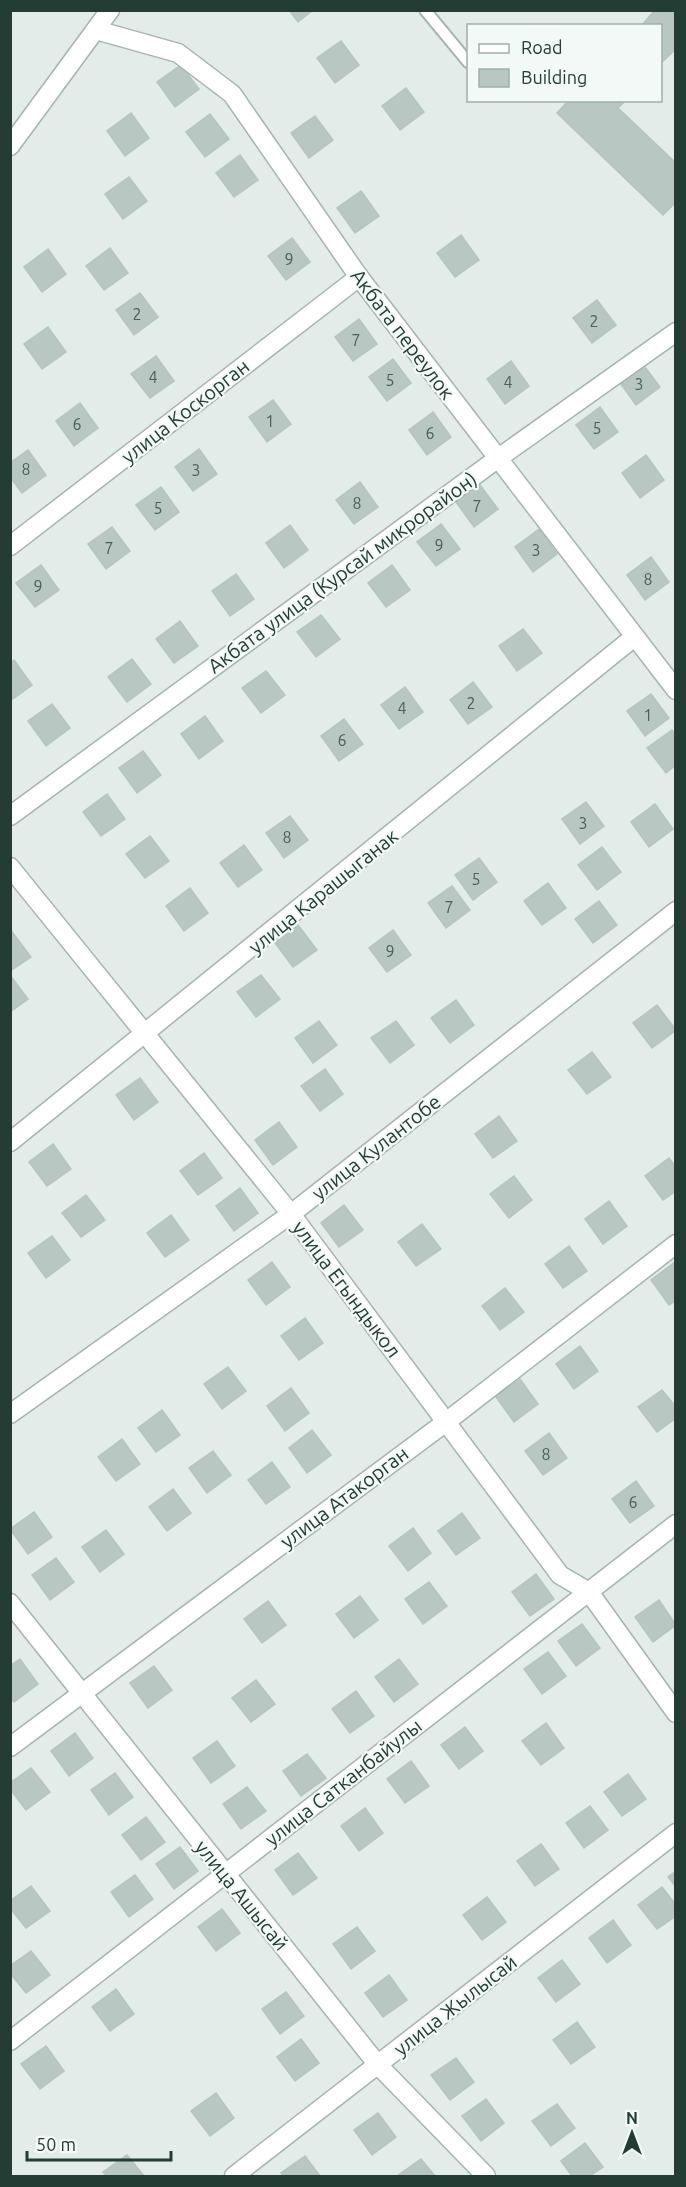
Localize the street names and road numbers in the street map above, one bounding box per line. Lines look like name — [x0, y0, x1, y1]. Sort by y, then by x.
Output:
street label: Акбата переулок — [346, 264, 460, 404]
street label: улица Коскорган — [117, 354, 253, 468]
street label: Акбата улица (Курсай микрорайон) — [203, 467, 481, 677]
street label: улица Карашыганак — [244, 824, 402, 958]
street label: улица Кулантобе — [307, 1090, 445, 1204]
street label: улица Егындыкол — [288, 1216, 406, 1362]
street label: улица Атакорган — [275, 1441, 413, 1553]
street label: улица Сатканбайулы — [260, 1714, 426, 1850]
street label: улица Ашысай — [191, 1835, 293, 1955]
street label: улица Жылысай — [389, 1950, 521, 2060]

